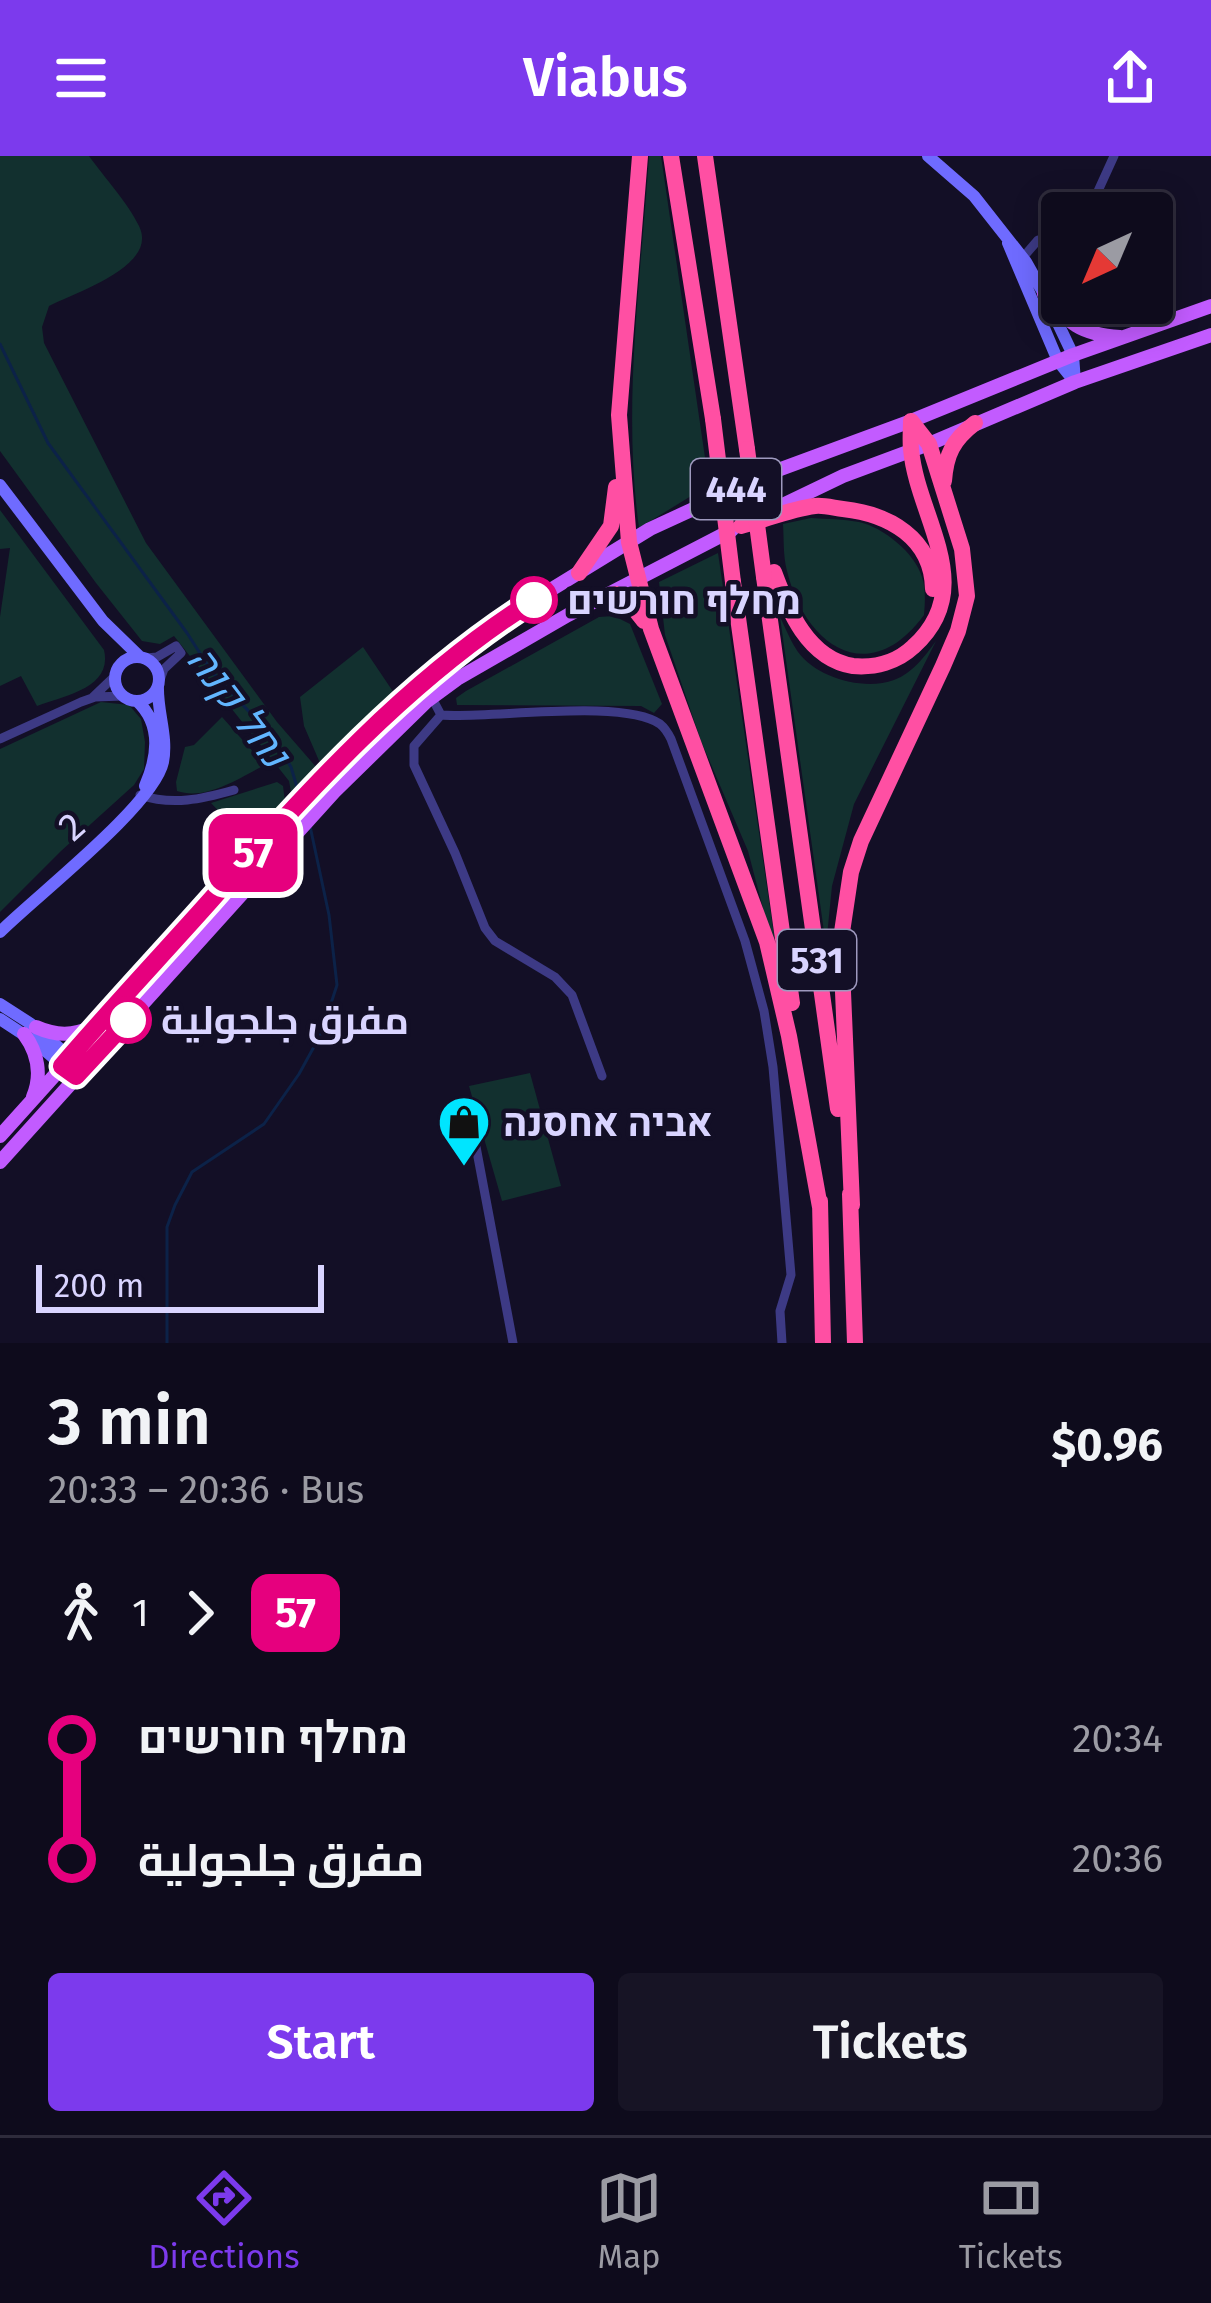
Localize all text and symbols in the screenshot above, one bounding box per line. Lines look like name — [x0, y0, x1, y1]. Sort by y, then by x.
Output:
icon: menu — [48, 45, 114, 111]
icon: share — [1097, 45, 1163, 111]
text: Viabus — [523, 46, 688, 110]
north arrow — [1041, 192, 1173, 324]
map controls — [1041, 192, 1173, 324]
road number: 444 — [691, 459, 781, 519]
marker: מחלף חורשים — [512, 578, 556, 622]
place label: מחלף חורשים — [567, 578, 801, 624]
water label: נחל קנה — [176, 636, 302, 779]
street label: 2 — [49, 803, 94, 850]
line badge: 57 — [199, 814, 307, 892]
text: 57 — [233, 828, 274, 878]
road number: 531 — [778, 930, 856, 990]
marker: مفرق جلجولية — [106, 998, 150, 1042]
place label: مفرق جلجولية — [161, 998, 409, 1045]
shop icon: אביה אחסנה — [436, 1094, 492, 1168]
place label: אביה אחסנה — [503, 1100, 713, 1146]
scale bar — [36, 1259, 324, 1312]
text: 200 m — [54, 1266, 144, 1306]
text: 3 min — [48, 1382, 211, 1461]
text: $0.96 — [1052, 1418, 1163, 1472]
text: 20:33 – 20:36 · Bus — [48, 1467, 364, 1513]
icon: walk — [48, 1580, 114, 1646]
icon: forward — [167, 1580, 233, 1646]
text: 57 — [275, 1588, 316, 1638]
text: 1 — [132, 1590, 149, 1636]
text: מחלף חורשים — [138, 1711, 408, 1765]
text: 20:34 — [1072, 1716, 1163, 1762]
text: مفرق جلجولية — [138, 1834, 424, 1888]
text: 20:36 — [1072, 1836, 1163, 1882]
button: Start — [48, 1973, 594, 2111]
button: Tickets — [618, 1973, 1163, 2111]
tab: Directions — [148, 2165, 300, 2277]
tab: Map — [596, 2165, 662, 2277]
tab: Tickets — [959, 2165, 1063, 2277]

